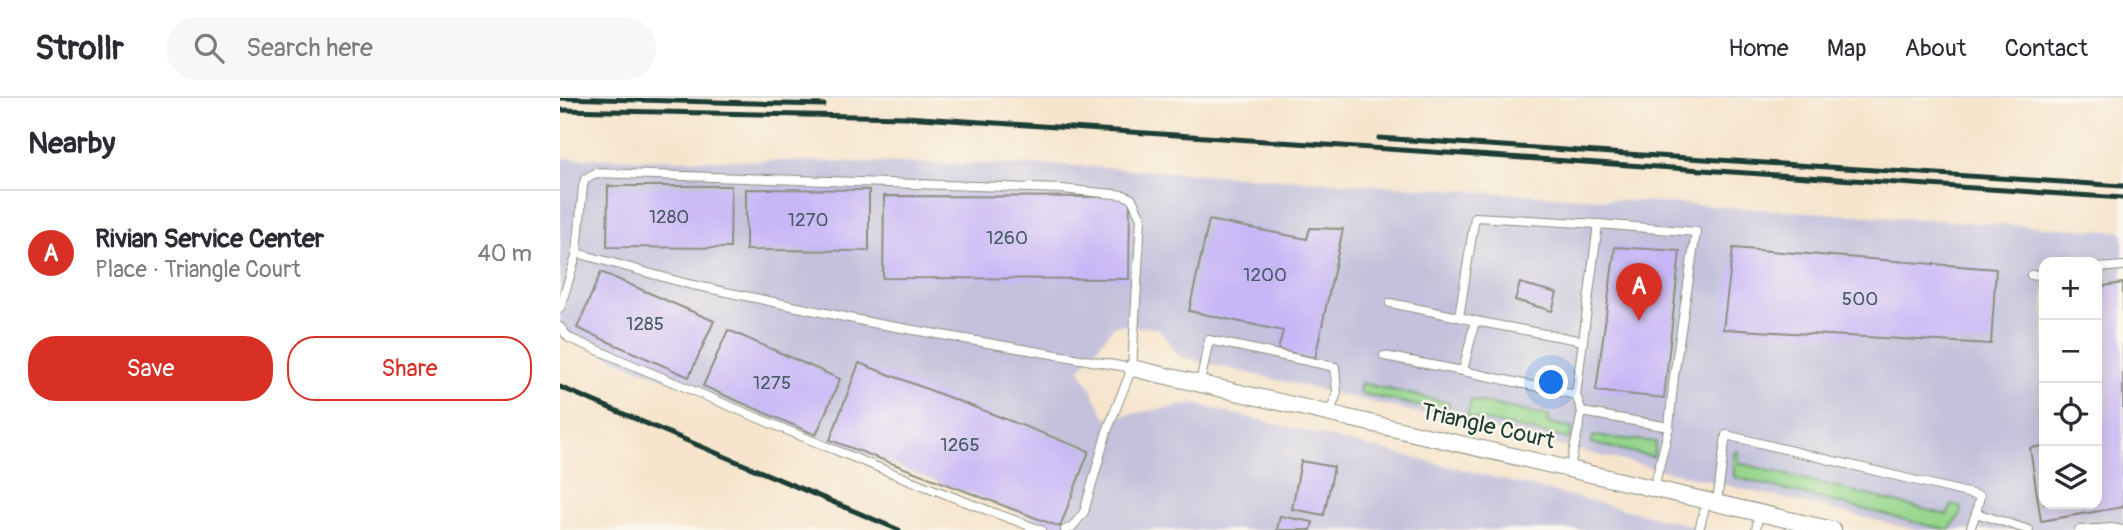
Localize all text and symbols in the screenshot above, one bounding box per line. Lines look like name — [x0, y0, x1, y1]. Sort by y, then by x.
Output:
search box — [166, 17, 656, 80]
text: Strollr — [35, 28, 124, 69]
icon: search — [190, 29, 228, 67]
text: Search here — [246, 32, 373, 64]
text: Home — [1728, 34, 1789, 63]
text: Map — [1827, 34, 1867, 63]
text: About — [1905, 34, 1967, 63]
text: Contact — [2005, 34, 2088, 63]
text: Nearby — [28, 125, 115, 162]
house number: 1280 — [649, 205, 689, 229]
house number: 1270 — [787, 208, 829, 232]
text: Rivian Service Center — [95, 223, 324, 255]
house number: 1260 — [986, 226, 1028, 250]
text: A — [44, 239, 58, 268]
text: 40 m — [478, 239, 532, 268]
text: Place · Triangle Court — [95, 255, 301, 284]
map controls — [2039, 257, 2102, 509]
button: + — [2039, 257, 2102, 320]
house number: 1200 — [1243, 263, 1287, 287]
pin: A — [1616, 263, 1662, 321]
house number: 500 — [1842, 287, 1878, 311]
house number: 1285 — [626, 312, 664, 336]
button: − — [2039, 320, 2102, 383]
button: Save — [28, 336, 273, 401]
button: Share — [287, 336, 532, 401]
your location — [1534, 365, 1568, 399]
house number: 1275 — [753, 371, 791, 395]
button: locate — [2039, 383, 2102, 446]
street label: Triangle Court — [1418, 397, 1558, 456]
house number: 1265 — [940, 433, 980, 457]
button: layers — [2039, 446, 2102, 509]

